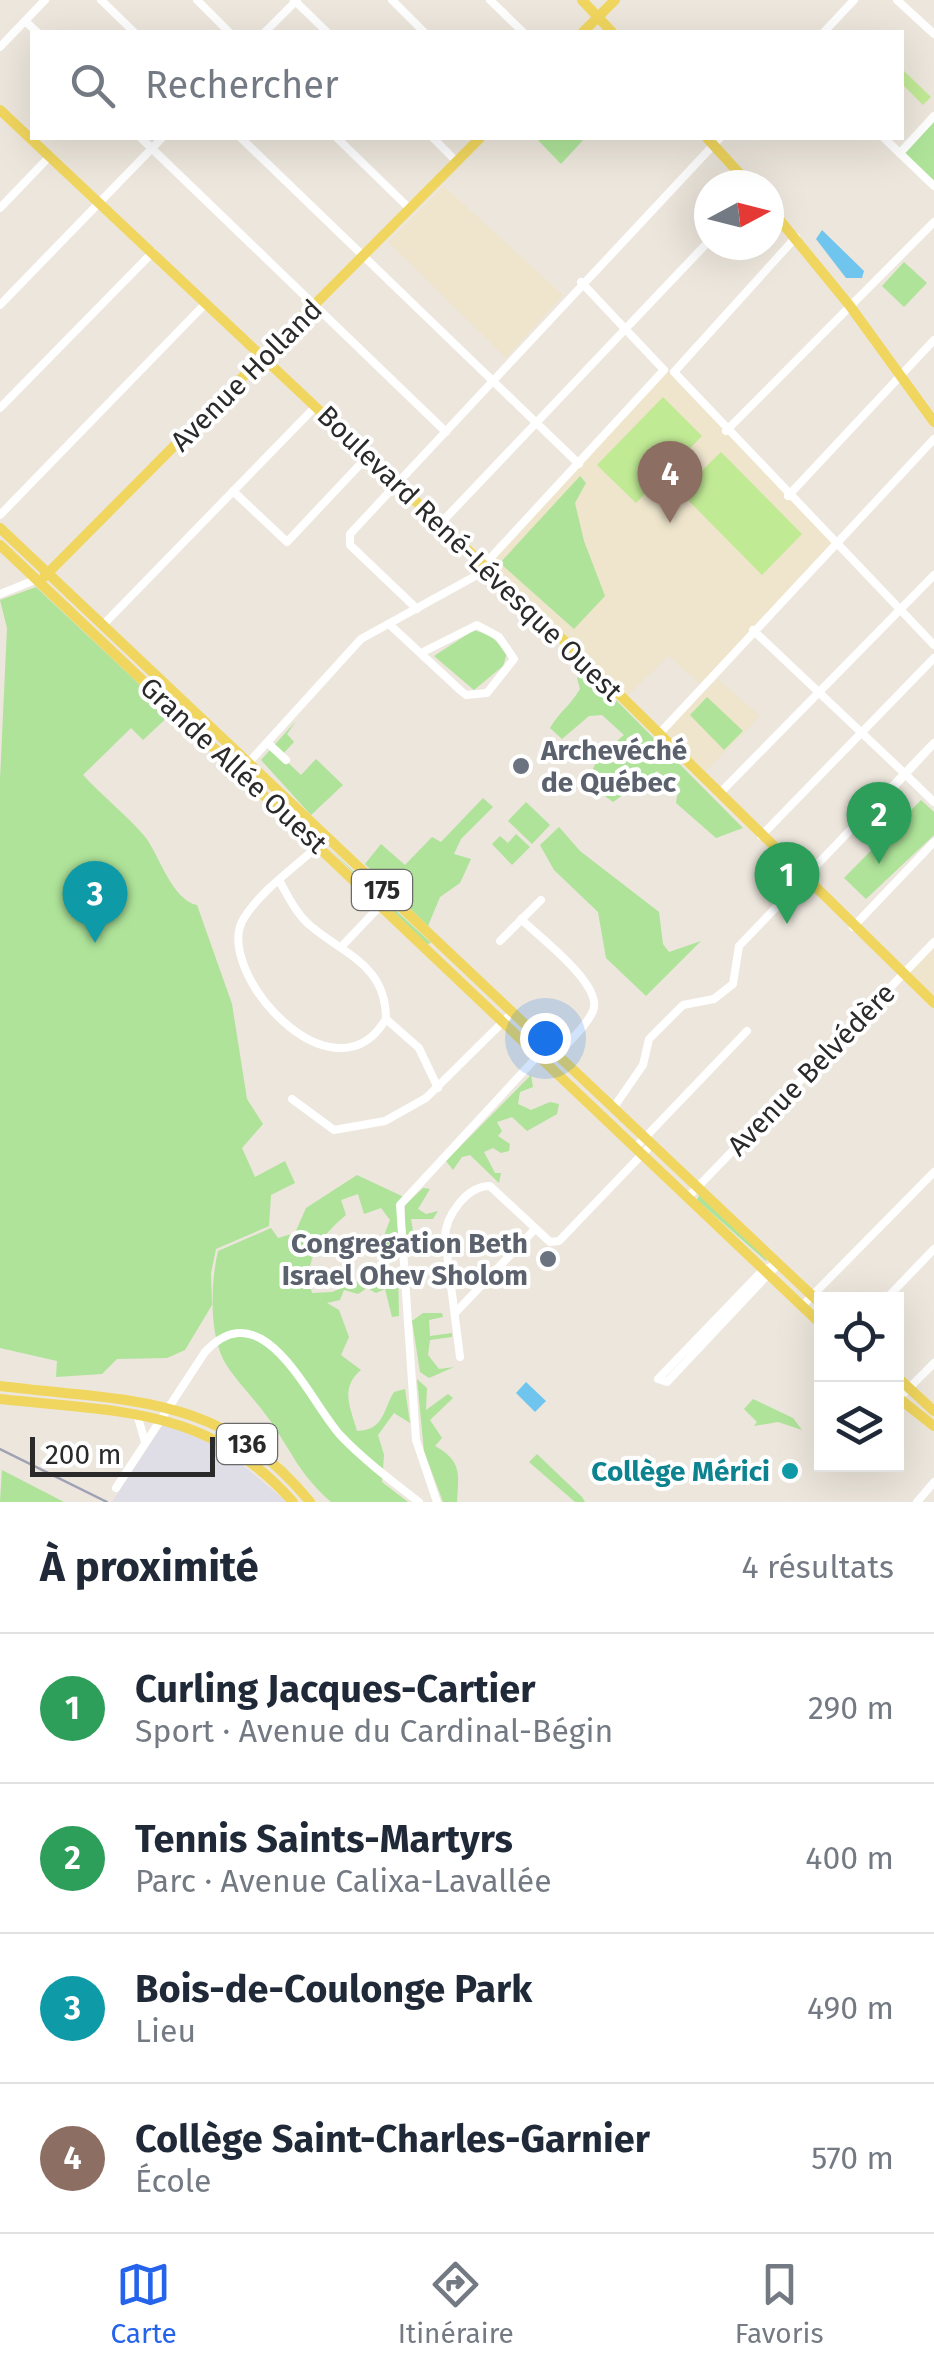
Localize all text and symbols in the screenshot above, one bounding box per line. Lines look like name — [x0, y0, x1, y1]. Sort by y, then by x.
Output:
search box — [30, 30, 904, 140]
icon: search — [65, 58, 120, 113]
text: Rechercher — [145, 62, 339, 108]
north arrow — [694, 170, 784, 260]
street label: Avenue Holland — [164, 293, 329, 458]
street label: Boulevard René-Lévesque Ouest — [311, 399, 629, 708]
pin: 4 — [638, 440, 702, 523]
street label: Grande Allée Ouest — [134, 670, 334, 861]
place label: Archevéché de Québec — [540, 734, 687, 799]
marker: Archevéché de Québec — [510, 755, 532, 777]
pin: 2 — [846, 782, 912, 864]
pin: 1 — [754, 842, 820, 924]
pin: 3 — [62, 860, 128, 943]
road number: 175 — [352, 870, 412, 910]
street label: Avenue Belvédère — [721, 976, 902, 1162]
your location — [520, 1013, 571, 1064]
place label: Congregation Beth Israel Ohev Sholom — [282, 1227, 528, 1292]
marker: Congregation Beth Israel Ohev Sholom — [537, 1248, 559, 1270]
map controls — [814, 1292, 904, 1472]
button: locate — [814, 1292, 904, 1382]
button: layers — [814, 1382, 904, 1472]
road number: 136 — [217, 1424, 277, 1464]
scale bar — [30, 1432, 215, 1476]
text: 200 m — [45, 1438, 122, 1471]
place label: Collège Mérici — [591, 1455, 770, 1488]
marker: Collège Mérici — [779, 1460, 801, 1482]
text: À proximité — [40, 1542, 259, 1592]
text: 4 résultats — [741, 1548, 894, 1586]
text: Curling Jacques-Cartier — [135, 1666, 535, 1712]
text: 1 — [65, 1689, 80, 1727]
text: 290 m — [808, 1689, 894, 1727]
text: Sport · Avenue du Cardinal-Bégin — [135, 1712, 613, 1750]
text: Tennis Saints-Martyrs — [135, 1816, 513, 1862]
text: 2 — [64, 1839, 81, 1877]
text: 400 m — [805, 1839, 894, 1877]
text: Parc · Avenue Calixa-Lavallée — [135, 1862, 552, 1900]
text: Bois-de-Coulonge Park — [135, 1966, 532, 2012]
text: 3 — [64, 1989, 81, 2027]
text: 490 m — [807, 1989, 894, 2027]
text: Lieu — [135, 2012, 196, 2050]
text: Collège Saint-Charles-Garnier — [135, 2116, 650, 2162]
text: 4 — [63, 2139, 82, 2177]
text: 570 m — [811, 2139, 894, 2177]
text: École — [135, 2162, 211, 2200]
tab: Carte — [110, 2257, 177, 2350]
tab: Itinéraire — [398, 2257, 514, 2350]
tab: Favoris — [735, 2257, 824, 2350]

